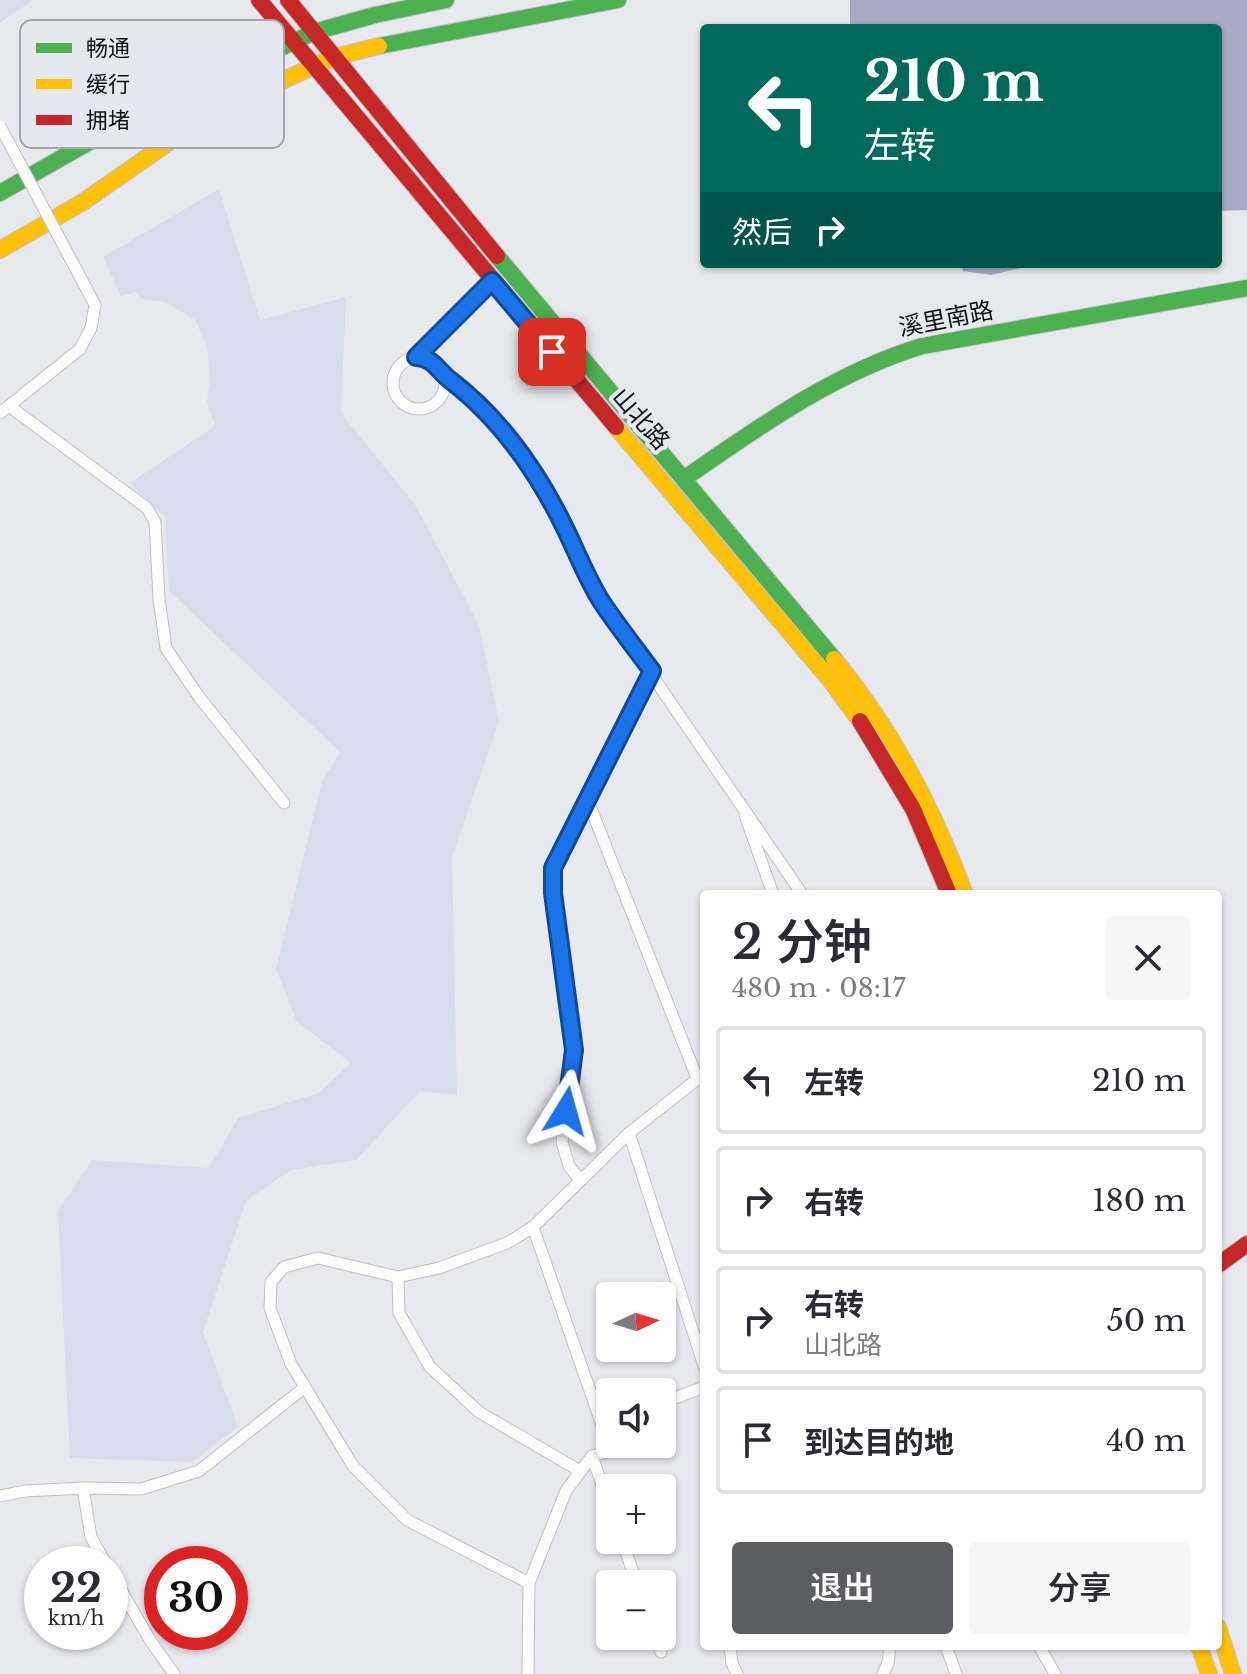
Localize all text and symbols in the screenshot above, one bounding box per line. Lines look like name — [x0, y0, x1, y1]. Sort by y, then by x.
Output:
legend — [20, 20, 284, 148]
text: 畅通 — [86, 35, 130, 62]
text: 210 m — [864, 47, 1044, 116]
icon: left — [732, 56, 836, 160]
text: 缓行 — [86, 71, 130, 98]
text: 拥堵 — [86, 107, 130, 134]
text: 左转 — [864, 123, 936, 168]
icon: right — [808, 208, 852, 252]
text: 然后 — [732, 214, 792, 251]
street label: 溪里南路 — [896, 295, 996, 342]
pin — [518, 318, 586, 386]
icon: arrive — [530, 330, 574, 374]
street label: 山北路 — [607, 382, 676, 455]
text: 2 分钟 — [732, 912, 872, 972]
button: close — [1106, 916, 1190, 1000]
text: 480 m · 08:17 — [732, 972, 906, 1004]
icon: left — [736, 1058, 780, 1102]
text: 210 m — [1092, 1062, 1186, 1099]
text: 左转 — [804, 1064, 864, 1101]
position arrow — [524, 1069, 608, 1153]
icon: right — [736, 1178, 780, 1222]
text: 180 m — [1092, 1182, 1186, 1219]
text: 右转 — [804, 1184, 864, 1221]
north arrow — [596, 1282, 676, 1362]
map controls — [596, 1282, 676, 1650]
text: 右转 — [804, 1286, 864, 1323]
icon: right — [736, 1298, 780, 1342]
text: 50 m — [1107, 1302, 1186, 1339]
text: 山北路 — [804, 1329, 882, 1361]
button: sound — [596, 1378, 676, 1458]
icon: arrive — [736, 1418, 780, 1462]
text: 40 m — [1106, 1422, 1186, 1459]
text: 到达目的地 — [804, 1424, 954, 1461]
button: + — [596, 1474, 676, 1554]
button: 退出 — [732, 1542, 953, 1634]
button: 分享 — [969, 1542, 1190, 1634]
speed limit sign: 30 — [144, 1546, 248, 1650]
text: 22 — [50, 1563, 102, 1613]
button: − — [596, 1570, 676, 1650]
text: km/h — [48, 1606, 104, 1630]

